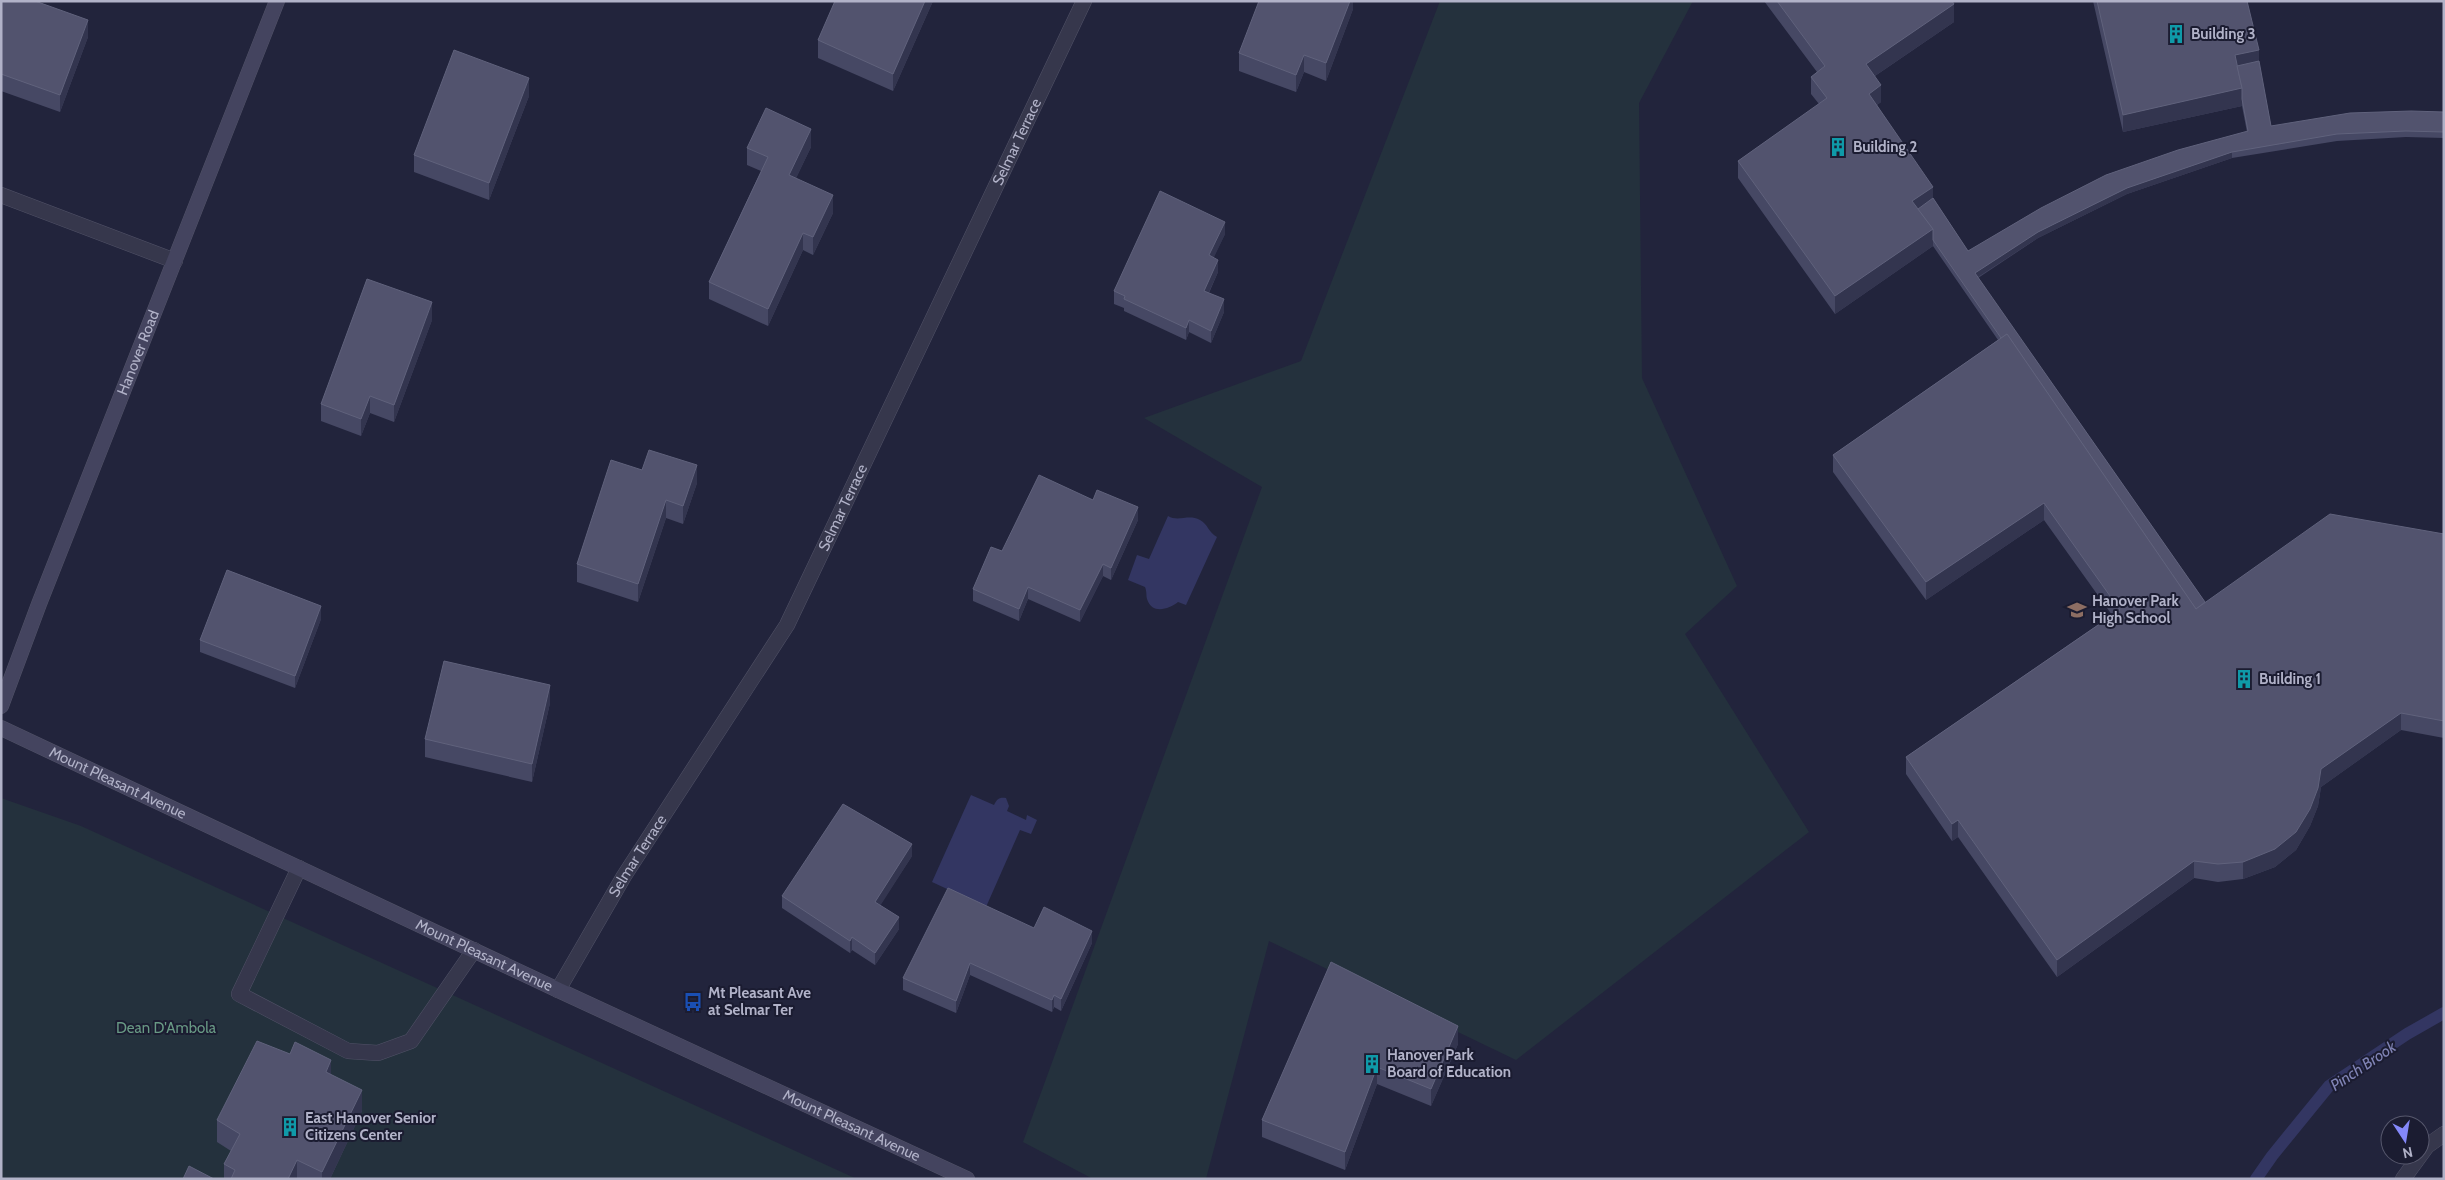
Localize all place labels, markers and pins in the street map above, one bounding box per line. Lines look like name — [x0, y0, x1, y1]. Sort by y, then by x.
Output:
building icon: Building 3 — [2165, 23, 2187, 45]
place label: Building 3 — [2191, 25, 2255, 43]
building icon: Building 2 — [1827, 136, 1849, 158]
place label: Building 2 — [1853, 138, 1917, 156]
place label: Hanover Park High School — [2092, 592, 2179, 627]
school or university icon: Hanover Park High School — [2066, 599, 2088, 621]
building icon: Building 1 — [2233, 668, 2255, 690]
place label: Building 1 — [2259, 670, 2321, 688]
place label: Mt Pleasant Ave at Selmar Ter — [708, 984, 811, 1019]
bus stop icon: Mt Pleasant Ave at Selmar Ter — [682, 991, 704, 1013]
place label: Hanover Park Board of Education — [1387, 1046, 1511, 1081]
building icon: Hanover Park Board of Education — [1361, 1053, 1383, 1075]
place label: East Hanover Senior Citizens Center — [305, 1109, 436, 1144]
building icon: East Hanover Senior Citizens Center — [279, 1116, 301, 1138]

